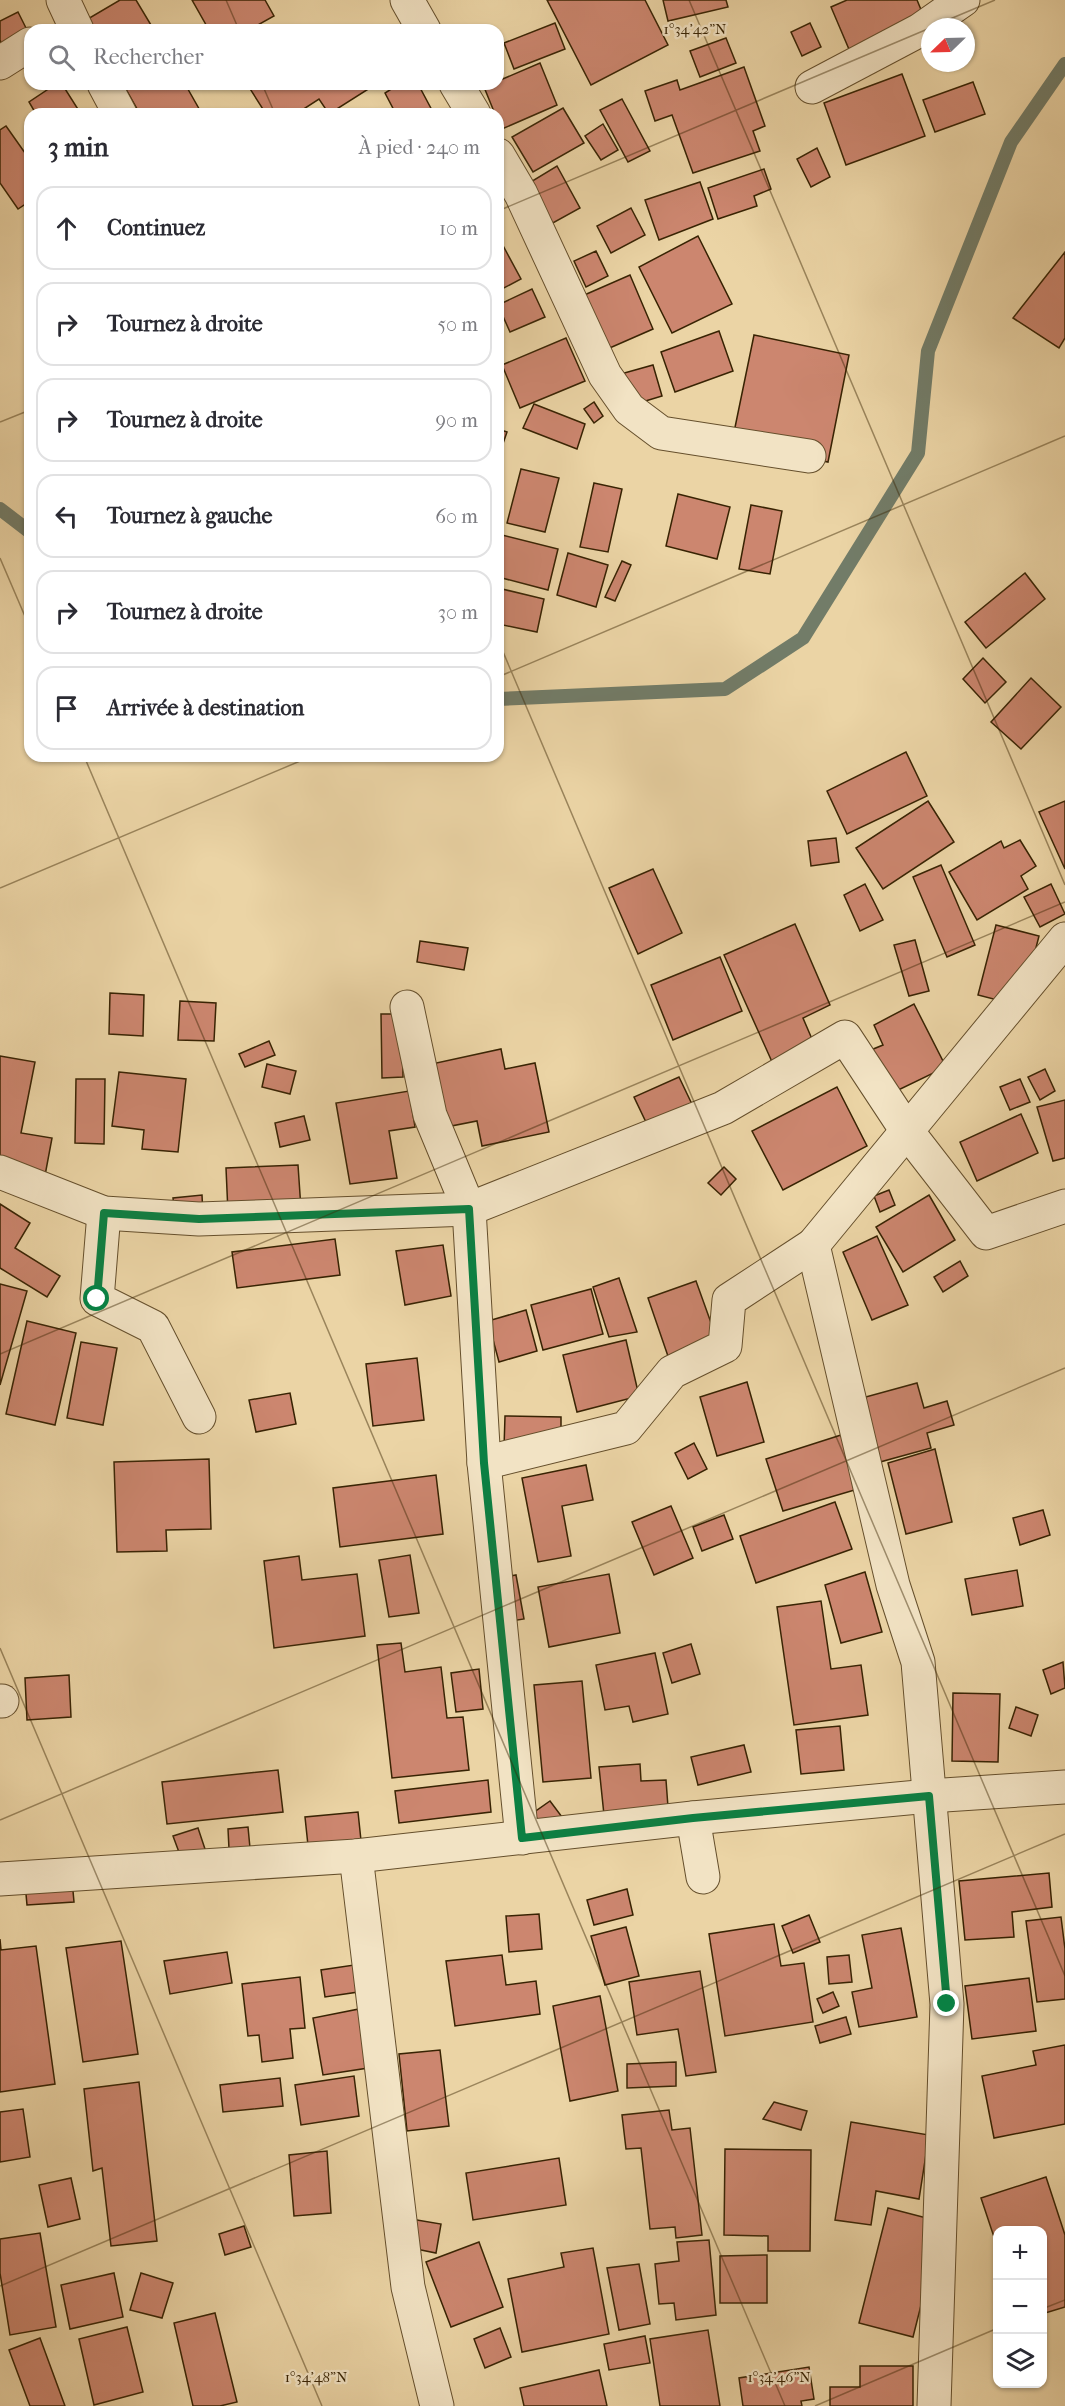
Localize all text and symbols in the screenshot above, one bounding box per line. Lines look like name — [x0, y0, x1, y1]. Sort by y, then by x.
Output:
north arrow — [921, 18, 975, 72]
text: 1°34'42"N — [664, 20, 727, 38]
search box — [24, 24, 504, 90]
icon: search — [45, 41, 78, 74]
text: Rechercher — [93, 44, 204, 70]
text: 3 min — [48, 132, 109, 163]
text: À pied · 240 m — [359, 136, 480, 159]
icon: ahead — [50, 212, 83, 245]
text: Continuez — [107, 215, 205, 241]
text: 10 m — [439, 217, 478, 240]
icon: right — [50, 308, 83, 341]
text: Tournez à droite — [107, 311, 263, 337]
text: 50 m — [437, 313, 478, 336]
icon: right — [50, 404, 83, 437]
text: Tournez à droite — [107, 407, 263, 433]
text: 90 m — [436, 409, 478, 432]
icon: left — [50, 500, 83, 533]
text: Tournez à gauche — [107, 503, 272, 529]
text: 60 m — [435, 505, 478, 528]
icon: right — [50, 596, 83, 629]
text: Tournez à droite — [107, 599, 263, 625]
text: 30 m — [438, 601, 478, 624]
icon: arrive — [50, 692, 83, 725]
text: Arrivée à destination — [107, 695, 304, 721]
route start — [83, 1285, 109, 1311]
route end — [933, 1990, 959, 2016]
map controls — [993, 2226, 1047, 2388]
button: + — [993, 2226, 1047, 2280]
button: − — [993, 2280, 1047, 2334]
button: layers — [993, 2334, 1047, 2388]
text: 1°34'48"N — [285, 2368, 348, 2386]
text: 1°34'46"N — [747, 2368, 811, 2386]

